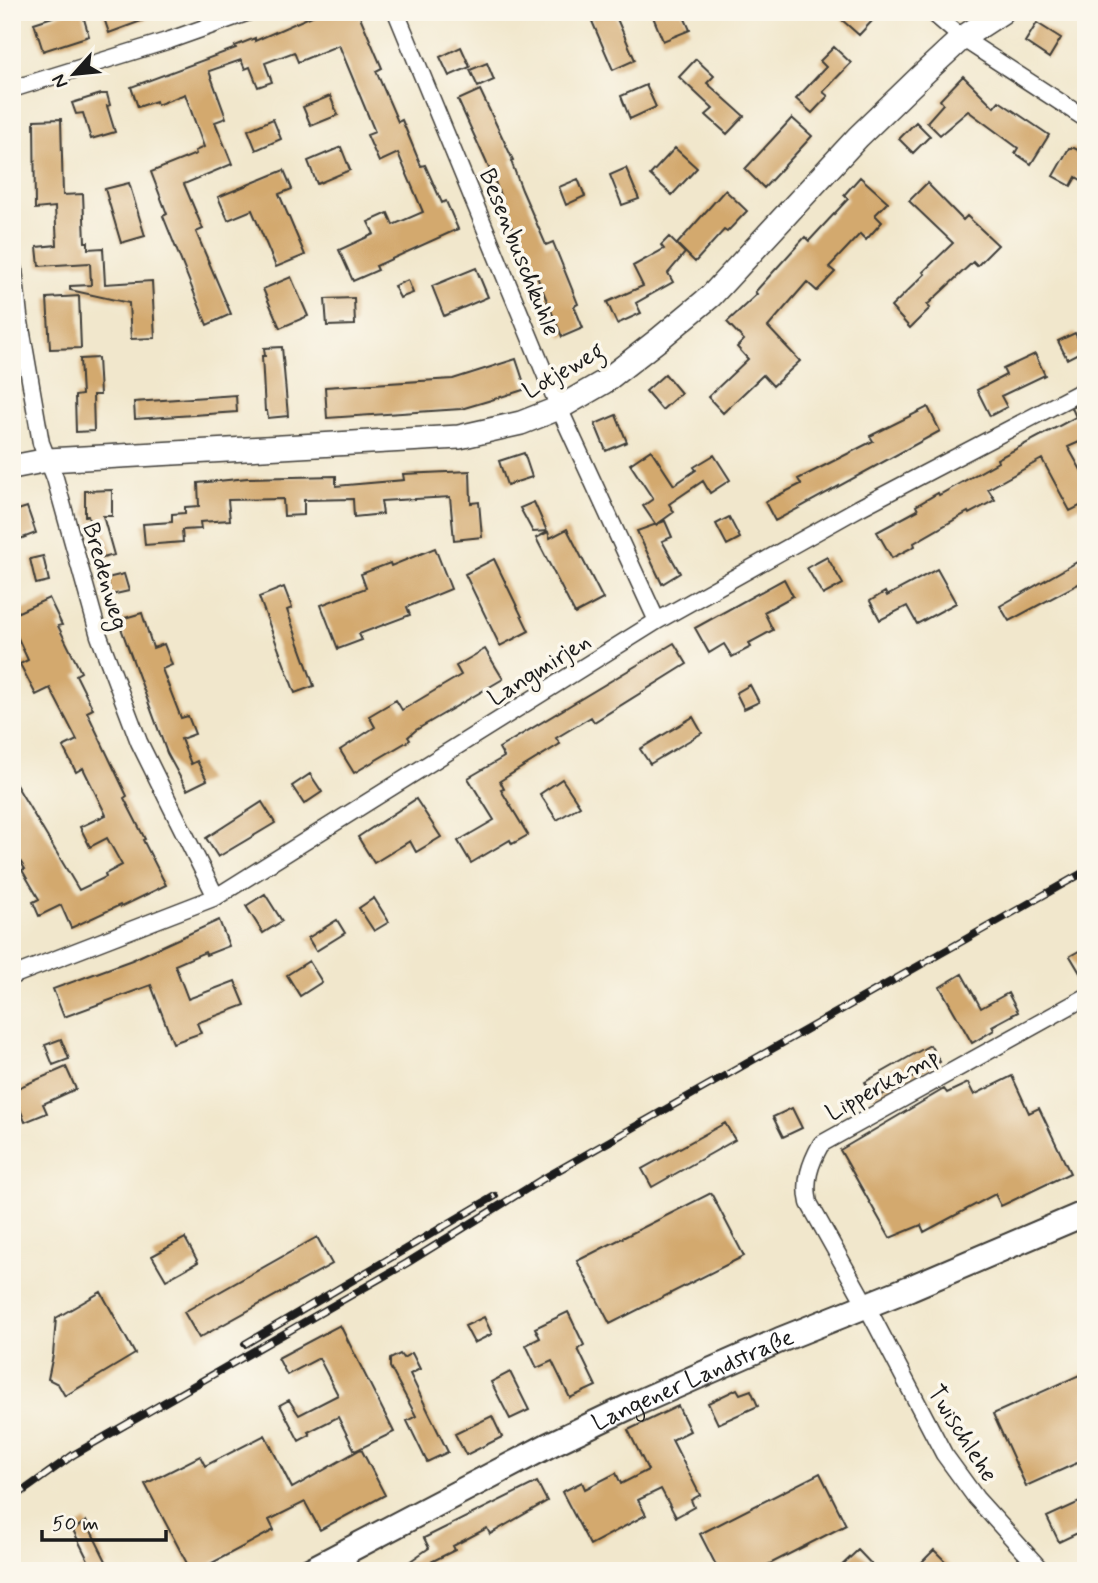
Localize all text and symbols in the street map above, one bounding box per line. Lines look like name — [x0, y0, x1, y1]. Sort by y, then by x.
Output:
north arrow — [38, 38, 108, 108]
text: N — [46, 70, 74, 92]
street label: Besenbuschkuhle — [471, 164, 566, 341]
street label: Lotjeweg — [517, 336, 612, 410]
street label: Bredenweg — [73, 519, 135, 634]
street label: Langmirjen — [483, 626, 598, 716]
street label: Lipperkamp — [821, 1042, 945, 1129]
street label: Langener Landstraße — [587, 1322, 799, 1439]
street label: Twischlehe — [920, 1379, 1004, 1488]
scale bar — [42, 1499, 166, 1543]
text: 50 m — [52, 1510, 99, 1538]

